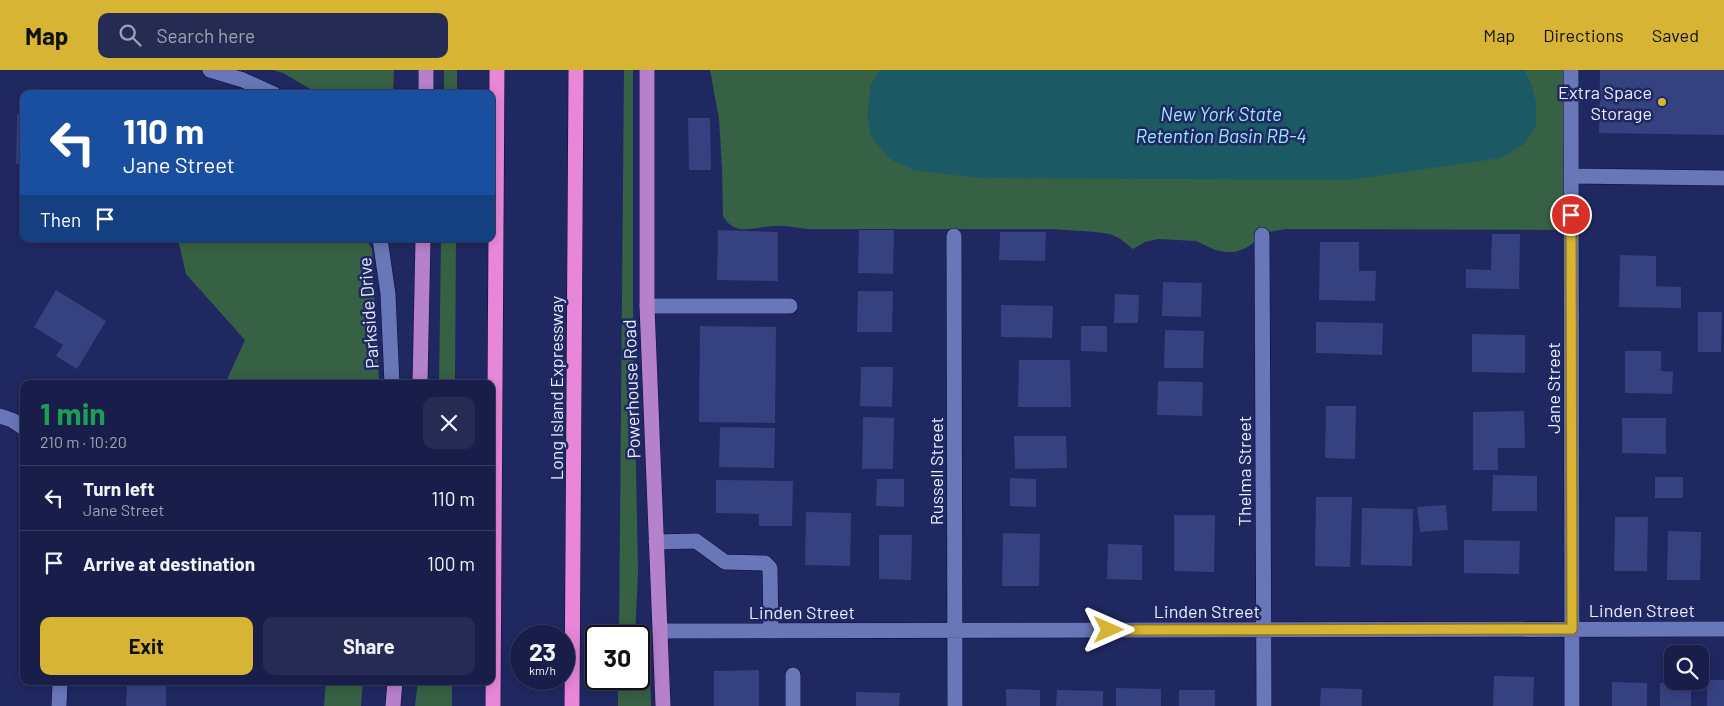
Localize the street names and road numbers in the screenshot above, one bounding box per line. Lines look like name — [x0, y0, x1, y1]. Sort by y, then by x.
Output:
street label: Parkside Drive — [353, 257, 383, 369]
street label: Long Island Expressway — [545, 296, 567, 480]
street label: Powerhouse Road — [618, 319, 644, 459]
street label: Jane Street — [1542, 342, 1564, 434]
street label: Thelma Street — [1233, 416, 1255, 526]
street label: Russell Street — [925, 417, 947, 525]
street label: Linden Street — [1589, 599, 1695, 621]
street label: Linden Street — [1154, 600, 1260, 622]
street label: Linden Street — [749, 601, 855, 623]

